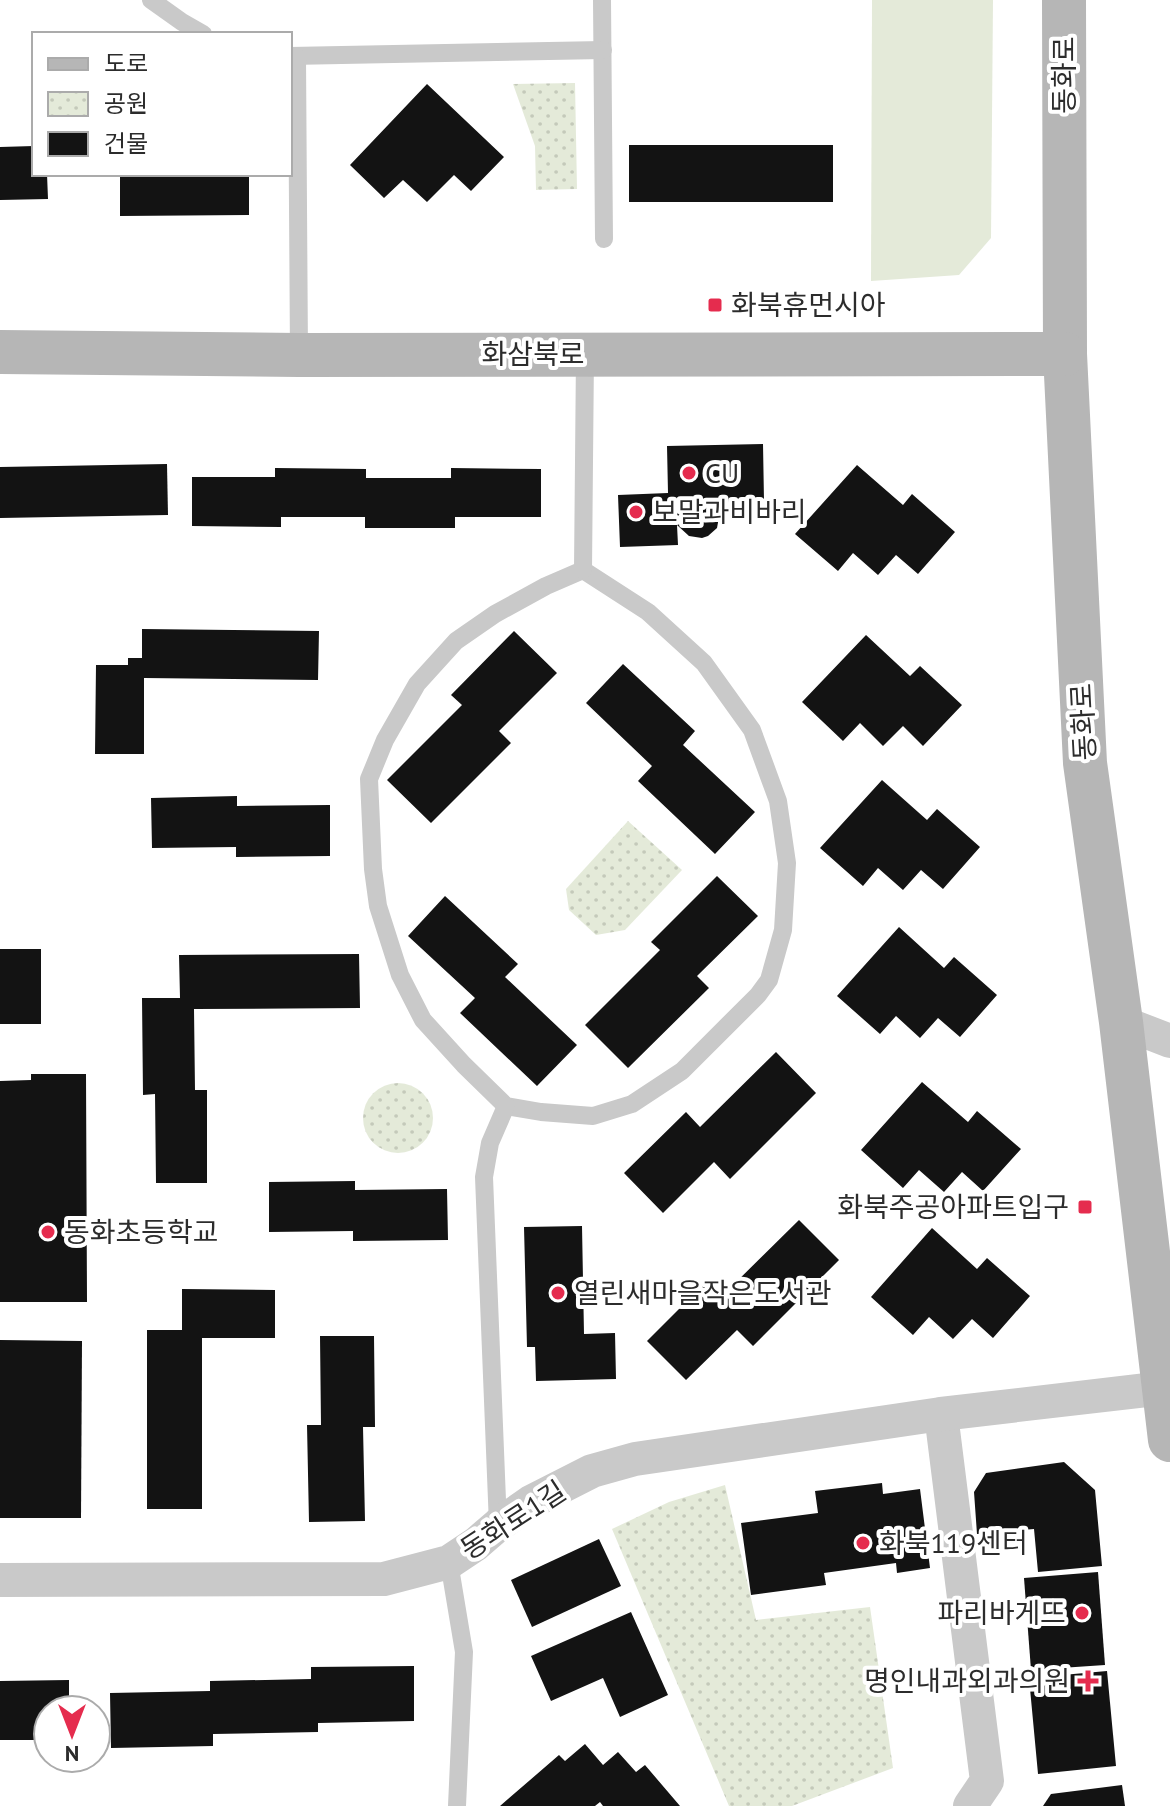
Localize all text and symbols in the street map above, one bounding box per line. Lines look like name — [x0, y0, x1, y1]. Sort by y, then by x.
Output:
legend — [32, 32, 292, 176]
street label: 동화로 — [1045, 36, 1082, 114]
text: 도로 — [104, 48, 148, 79]
text: 공원 — [104, 88, 148, 119]
text: 건물 — [104, 128, 148, 159]
place label: 화북휴먼시아 — [731, 286, 886, 323]
marker: 화북휴먼시아 — [706, 296, 724, 314]
street label: 화삼북로 — [481, 335, 585, 372]
place label: CU — [705, 454, 739, 491]
marker: CU — [680, 464, 698, 482]
place label: 보말과비바리 — [652, 493, 807, 530]
marker: 보말과비바리 — [627, 503, 645, 521]
street label: 동화로 — [1062, 682, 1103, 762]
place label: 화북주공아파트입구 — [837, 1188, 1069, 1225]
marker: 화북주공아파트입구 — [1076, 1198, 1094, 1216]
place label: 동화초등학교 — [64, 1213, 219, 1250]
marker: 동화초등학교 — [39, 1223, 57, 1241]
place label: 열린새마을작은도서관 — [574, 1274, 832, 1311]
marker: 열린새마을작은도서관 — [549, 1284, 567, 1302]
street label: 동화로1길 — [453, 1472, 572, 1567]
place label: 화북119센터 — [879, 1524, 1028, 1561]
marker: 화북119센터 — [854, 1534, 872, 1552]
place label: 파리바게뜨 — [937, 1594, 1066, 1631]
marker: 파리바게뜨 — [1073, 1604, 1091, 1622]
place label: 명인내과외과의원 — [864, 1662, 1070, 1699]
marker: 명인내과외과의원 — [1077, 1670, 1099, 1692]
north arrow — [32, 1694, 112, 1774]
text: N — [65, 1740, 79, 1768]

